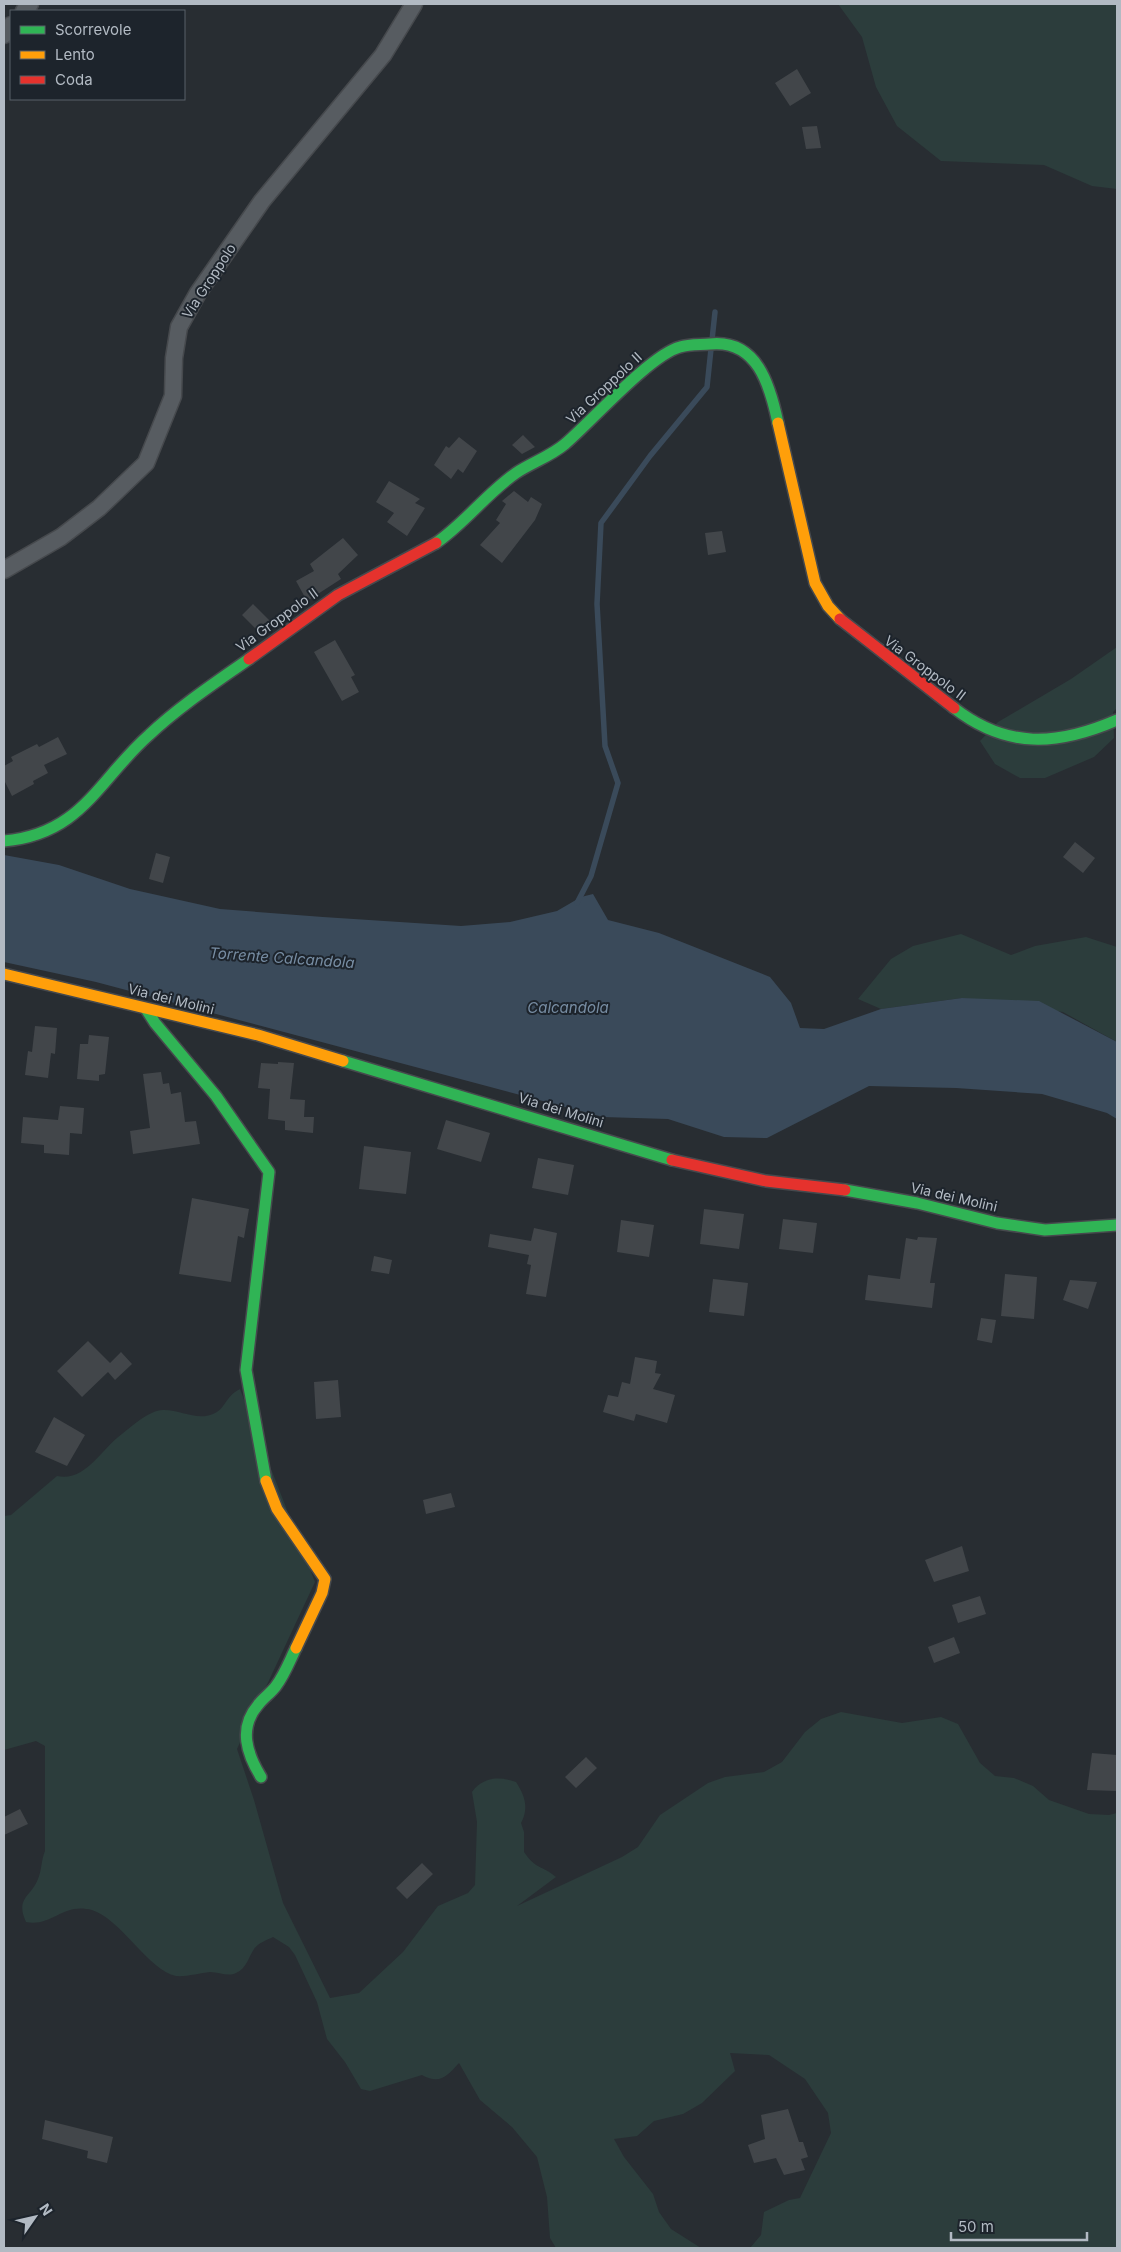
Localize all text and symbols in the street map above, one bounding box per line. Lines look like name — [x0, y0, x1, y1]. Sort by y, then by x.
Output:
legend — [10, 10, 185, 100]
text: Scorrevole — [55, 20, 131, 39]
text: Lento — [55, 45, 95, 64]
text: Coda — [55, 70, 93, 89]
street label: Via Groppolo — [178, 240, 239, 321]
street label: Via Groppolo II — [562, 348, 645, 427]
street label: Via Groppolo II — [232, 584, 321, 655]
street label: Via Groppolo II — [881, 631, 969, 704]
water label: Torrente Calcandola — [209, 943, 355, 972]
street label: Via dei Molini — [126, 980, 216, 1017]
water label: Calcandola — [527, 998, 609, 1017]
street label: Via dei Molini — [516, 1088, 606, 1131]
street label: Via dei Molini — [909, 1178, 999, 1215]
north arrow — [10, 2192, 60, 2242]
text: N — [36, 2200, 56, 2219]
scale bar — [951, 2210, 1087, 2242]
text: 50 m — [958, 2217, 994, 2236]

